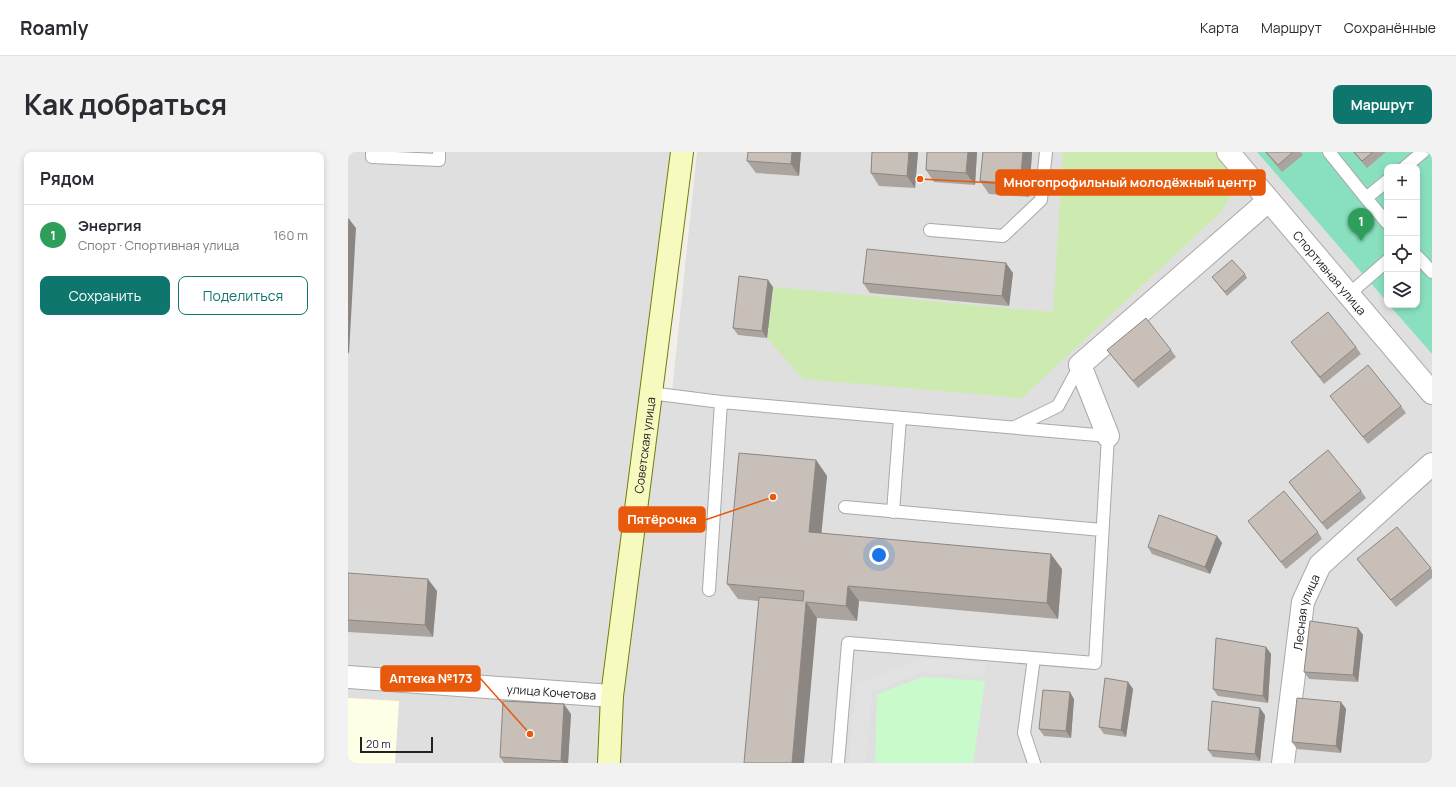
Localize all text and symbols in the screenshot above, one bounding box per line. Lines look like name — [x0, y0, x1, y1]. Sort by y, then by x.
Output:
text: Roamly — [20, 15, 88, 41]
text: Карта — [1200, 18, 1239, 37]
text: Маршрут — [1261, 18, 1322, 37]
text: Сохранённые — [1344, 18, 1436, 37]
text: Как добраться — [24, 85, 227, 123]
button: Маршрут — [1333, 85, 1432, 124]
map controls — [1384, 164, 1420, 308]
button: + — [1384, 164, 1420, 200]
text: Рядом — [40, 167, 94, 190]
callout: Многопрофильный молодёжный центр — [996, 170, 1265, 195]
text: Многопрофильный молодёжный центр — [1004, 173, 1256, 191]
button: − — [1384, 200, 1420, 236]
pin: 1 — [1348, 208, 1374, 241]
text: Энергия — [78, 215, 141, 236]
text: 1 — [50, 226, 56, 244]
text: 160 m — [273, 226, 308, 244]
street label: Спортивная улица — [1289, 227, 1371, 318]
text: Спорт · Спортивная улица — [78, 236, 239, 254]
button: locate — [1384, 236, 1420, 272]
button: layers — [1384, 272, 1420, 308]
button: Сохранить — [40, 276, 170, 315]
button: Поделиться — [178, 276, 308, 315]
street label: Советская улица — [630, 396, 659, 494]
callout: Пятёрочка — [619, 507, 705, 532]
text: Пятёрочка — [627, 510, 697, 528]
your location — [869, 545, 889, 565]
street label: Лесная улица — [1289, 571, 1323, 651]
callout: Аптека №173 — [381, 666, 480, 691]
text: Аптека №173 — [389, 669, 473, 687]
street label: улица Кочетова — [506, 680, 597, 703]
scale bar — [360, 735, 433, 754]
text: 20 m — [366, 736, 391, 751]

